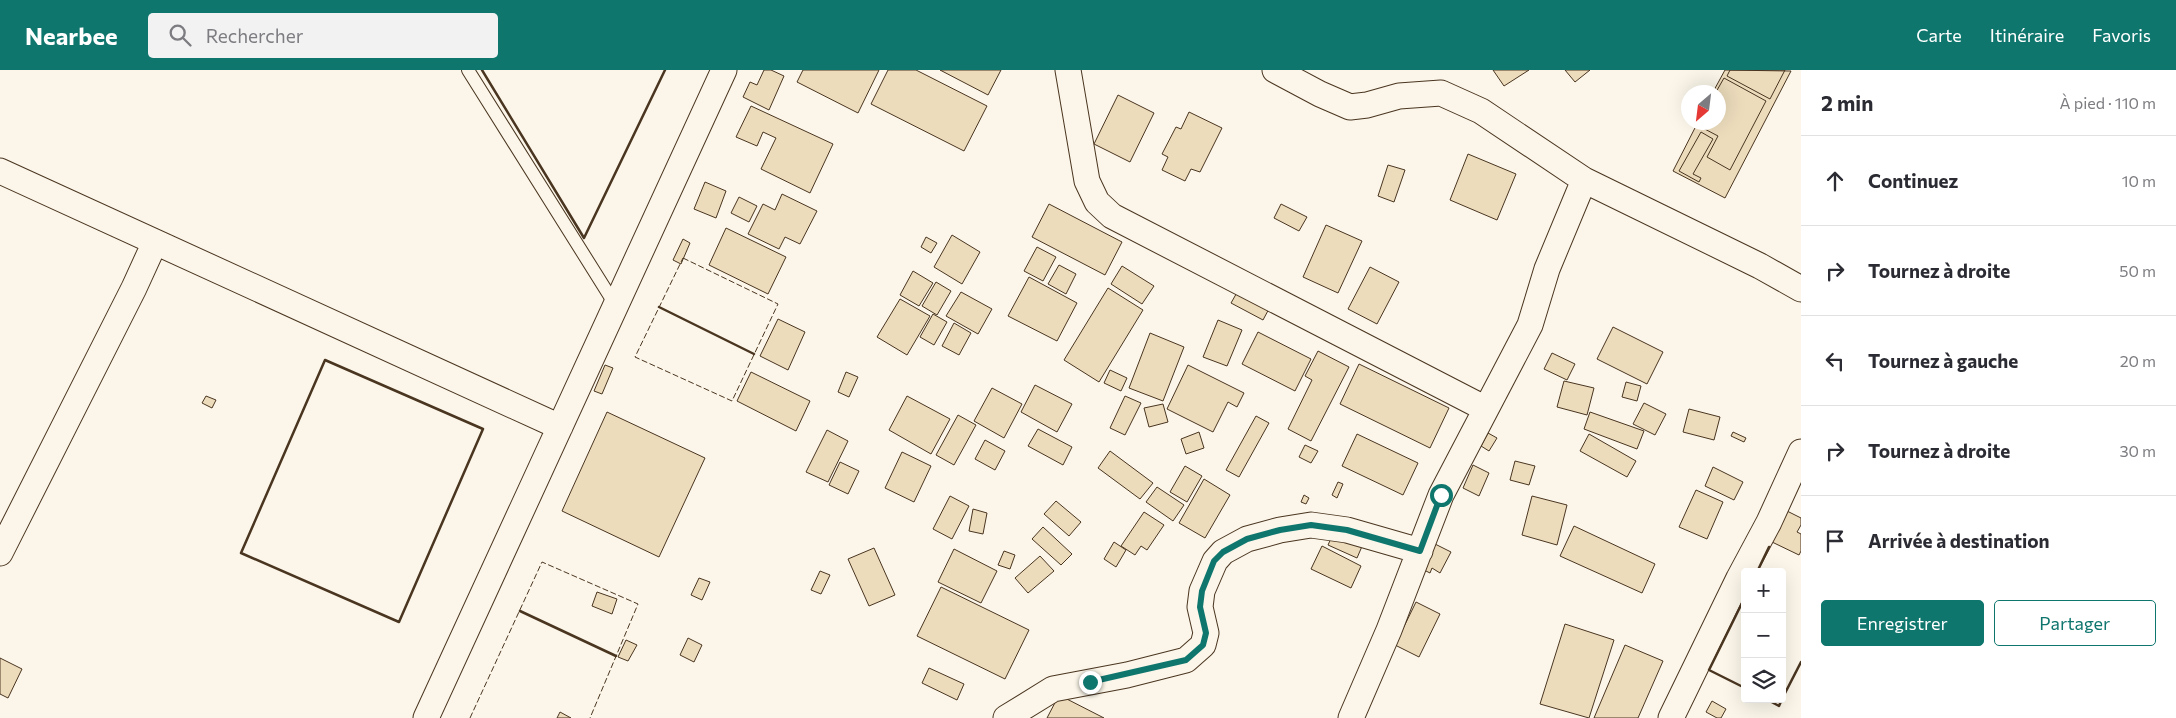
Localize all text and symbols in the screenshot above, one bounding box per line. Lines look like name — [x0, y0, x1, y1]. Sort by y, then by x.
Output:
search box — [148, 13, 498, 58]
text: Nearbee — [25, 21, 118, 50]
icon: search — [166, 21, 194, 49]
text: Rechercher — [206, 24, 303, 47]
text: Carte — [1916, 24, 1962, 46]
text: Itinéraire — [1990, 24, 2064, 46]
text: Favoris — [2092, 24, 2151, 46]
north arrow — [1681, 85, 1726, 130]
text: 2 min — [1821, 90, 1873, 115]
text: À pied · 110 m — [2060, 93, 2156, 112]
icon: ahead — [1821, 167, 1849, 195]
text: Continuez — [1868, 169, 1958, 192]
text: 10 m — [2122, 171, 2156, 190]
icon: right — [1821, 257, 1849, 285]
text: Tournez à droite — [1868, 259, 2010, 282]
text: 50 m — [2119, 261, 2156, 280]
icon: left — [1821, 347, 1849, 375]
text: Tournez à gauche — [1868, 349, 2018, 372]
text: 20 m — [2120, 351, 2156, 370]
icon: right — [1821, 437, 1849, 465]
text: Tournez à droite — [1868, 439, 2010, 462]
text: 30 m — [2119, 441, 2156, 460]
route start — [1430, 484, 1453, 507]
icon: arrive — [1821, 527, 1849, 555]
text: Arrivée à destination — [1868, 529, 2050, 552]
map controls — [1741, 568, 1786, 703]
button: + — [1741, 568, 1786, 613]
button: Enregistrer — [1821, 600, 1984, 646]
button: Partager — [1994, 600, 2156, 646]
button: − — [1741, 613, 1786, 658]
button: layers — [1741, 658, 1786, 703]
route end — [1079, 671, 1102, 694]

